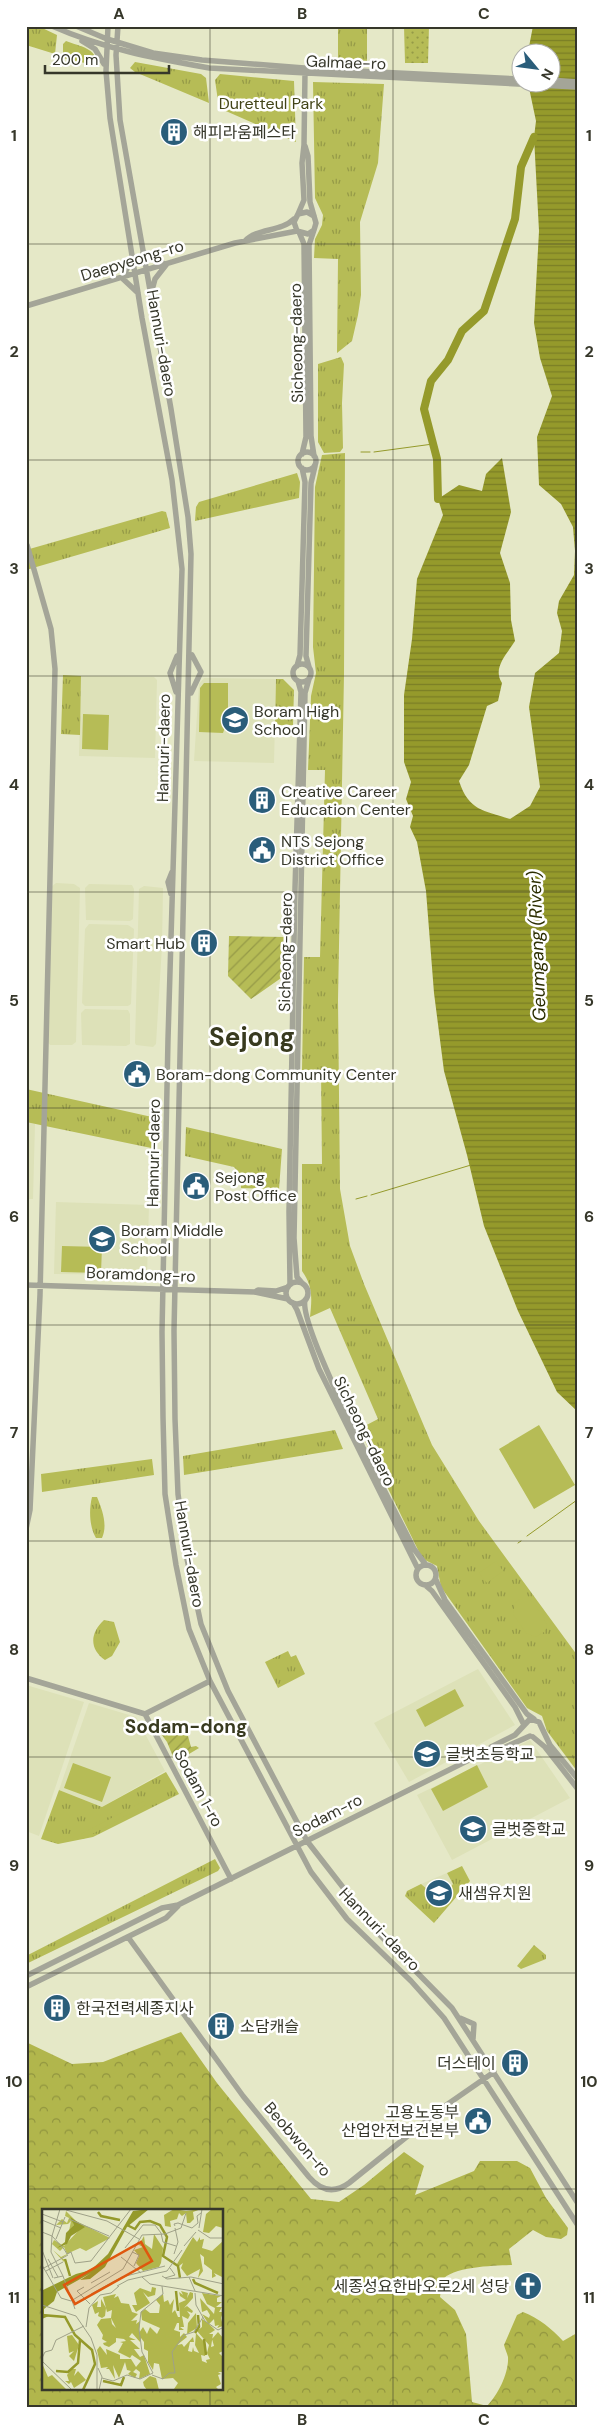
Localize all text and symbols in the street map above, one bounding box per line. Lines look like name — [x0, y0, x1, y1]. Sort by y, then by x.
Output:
text: A — [113, 3, 125, 24]
text: B — [297, 3, 307, 24]
text: C — [478, 3, 490, 24]
scale bar — [45, 42, 169, 74]
north arrow — [510, 42, 560, 92]
text: 200 m — [52, 50, 98, 70]
street label: Galmae-ro — [306, 51, 386, 74]
text: N — [537, 65, 558, 83]
park label: Duretteul Park — [219, 93, 323, 114]
building icon: 해피라움페스타 — [159, 117, 189, 147]
place label: 해피라움페스타 — [193, 122, 296, 143]
text: 1 — [11, 125, 17, 146]
text: 1 — [586, 125, 592, 146]
street label: Daepyeong-ro — [78, 235, 186, 286]
street label: Sicheong-daero — [285, 283, 308, 403]
street label: Hannuri-daero — [142, 288, 181, 398]
text: 2 — [9, 341, 19, 362]
text: 2 — [584, 341, 594, 362]
text: 3 — [9, 558, 19, 579]
text: 3 — [584, 558, 594, 579]
street label: Hannuri-daero — [152, 694, 175, 802]
place label: Boram High School — [254, 701, 339, 740]
school or university icon: Boram High School — [220, 705, 250, 735]
text: 4 — [9, 774, 19, 795]
text: 4 — [584, 774, 594, 795]
place label: Creative Career Education Center — [281, 781, 411, 820]
building icon: Creative Career Education Center — [247, 785, 277, 815]
place label: NTS Sejong District Office — [281, 831, 384, 870]
public building icon: NTS Sejong District Office — [247, 835, 277, 865]
water label: Geumgang (River) — [522, 870, 552, 1022]
street label: Sicheong-daero — [274, 892, 297, 1012]
building icon: Smart Hub — [189, 928, 219, 958]
place label: Smart Hub — [106, 933, 185, 954]
text: 5 — [9, 990, 19, 1011]
text: 5 — [584, 990, 594, 1011]
district label: Sejong — [209, 1020, 295, 1054]
public building icon: Boram-dong Community Center — [122, 1059, 152, 1089]
place label: Boram-dong Community Center — [156, 1064, 397, 1085]
street label: Hannuri-daero — [142, 1099, 165, 1207]
place label: Sejong Post Office — [215, 1167, 297, 1206]
public building icon: Sejong Post Office — [181, 1171, 211, 1201]
text: 6 — [9, 1206, 19, 1227]
text: 6 — [584, 1206, 594, 1227]
place label: Boram Middle School — [121, 1220, 223, 1259]
school or university icon: Boram Middle School — [87, 1224, 117, 1254]
street label: Boramdong-ro — [86, 1262, 196, 1287]
street label: Sicheong-daero — [329, 1373, 400, 1490]
text: 7 — [10, 1422, 19, 1443]
text: 7 — [585, 1422, 594, 1443]
street label: Hannuri-daero — [170, 1499, 209, 1609]
text: 8 — [9, 1639, 19, 1660]
text: 8 — [584, 1639, 594, 1660]
district label: Sodam-dong — [125, 1714, 247, 1739]
school or university icon: 글벗초등학교 — [412, 1739, 442, 1769]
place label: 글벗초등학교 — [446, 1744, 534, 1765]
street label: Sodam 1-ro — [169, 1746, 228, 1831]
street label: Sodam-ro — [289, 1789, 366, 1842]
school or university icon: 글벗중학교 — [458, 1814, 488, 1844]
place label: 글벗중학교 — [492, 1819, 566, 1840]
text: 9 — [9, 1855, 19, 1876]
text: 9 — [584, 1855, 594, 1876]
school or university icon: 새샘유치원 — [424, 1878, 454, 1908]
street label: Hannuri-daero — [334, 1883, 425, 1976]
place label: 새샘유치원 — [458, 1883, 532, 1904]
building icon: 한국전력세종지사 — [42, 1993, 72, 2023]
place label: 한국전력세종지사 — [76, 1998, 194, 2019]
building icon: 소담캐슬 — [206, 2011, 236, 2041]
place label: 소담캐슬 — [240, 2016, 299, 2037]
building icon: 더스테이 — [500, 2048, 530, 2078]
place label: 더스테이 — [437, 2053, 496, 2074]
text: 10 — [5, 2071, 23, 2092]
text: 10 — [580, 2071, 598, 2092]
street label: Beobwon-ro — [259, 2098, 336, 2181]
place label: 고용노동부 산업안전보건본부 — [341, 2102, 459, 2141]
public building icon: 고용노동부 산업안전보건본부 — [463, 2106, 493, 2136]
inset map — [42, 2209, 224, 2390]
church icon: 세종성요한바오로2세 성당 — [513, 2271, 543, 2301]
place label: 세종성요한바오로2세 성당 — [334, 2276, 509, 2297]
text: 11 — [8, 2287, 20, 2308]
text: 11 — [583, 2287, 595, 2308]
text: A — [113, 2409, 125, 2430]
text: B — [297, 2409, 307, 2430]
text: C — [478, 2409, 490, 2430]

